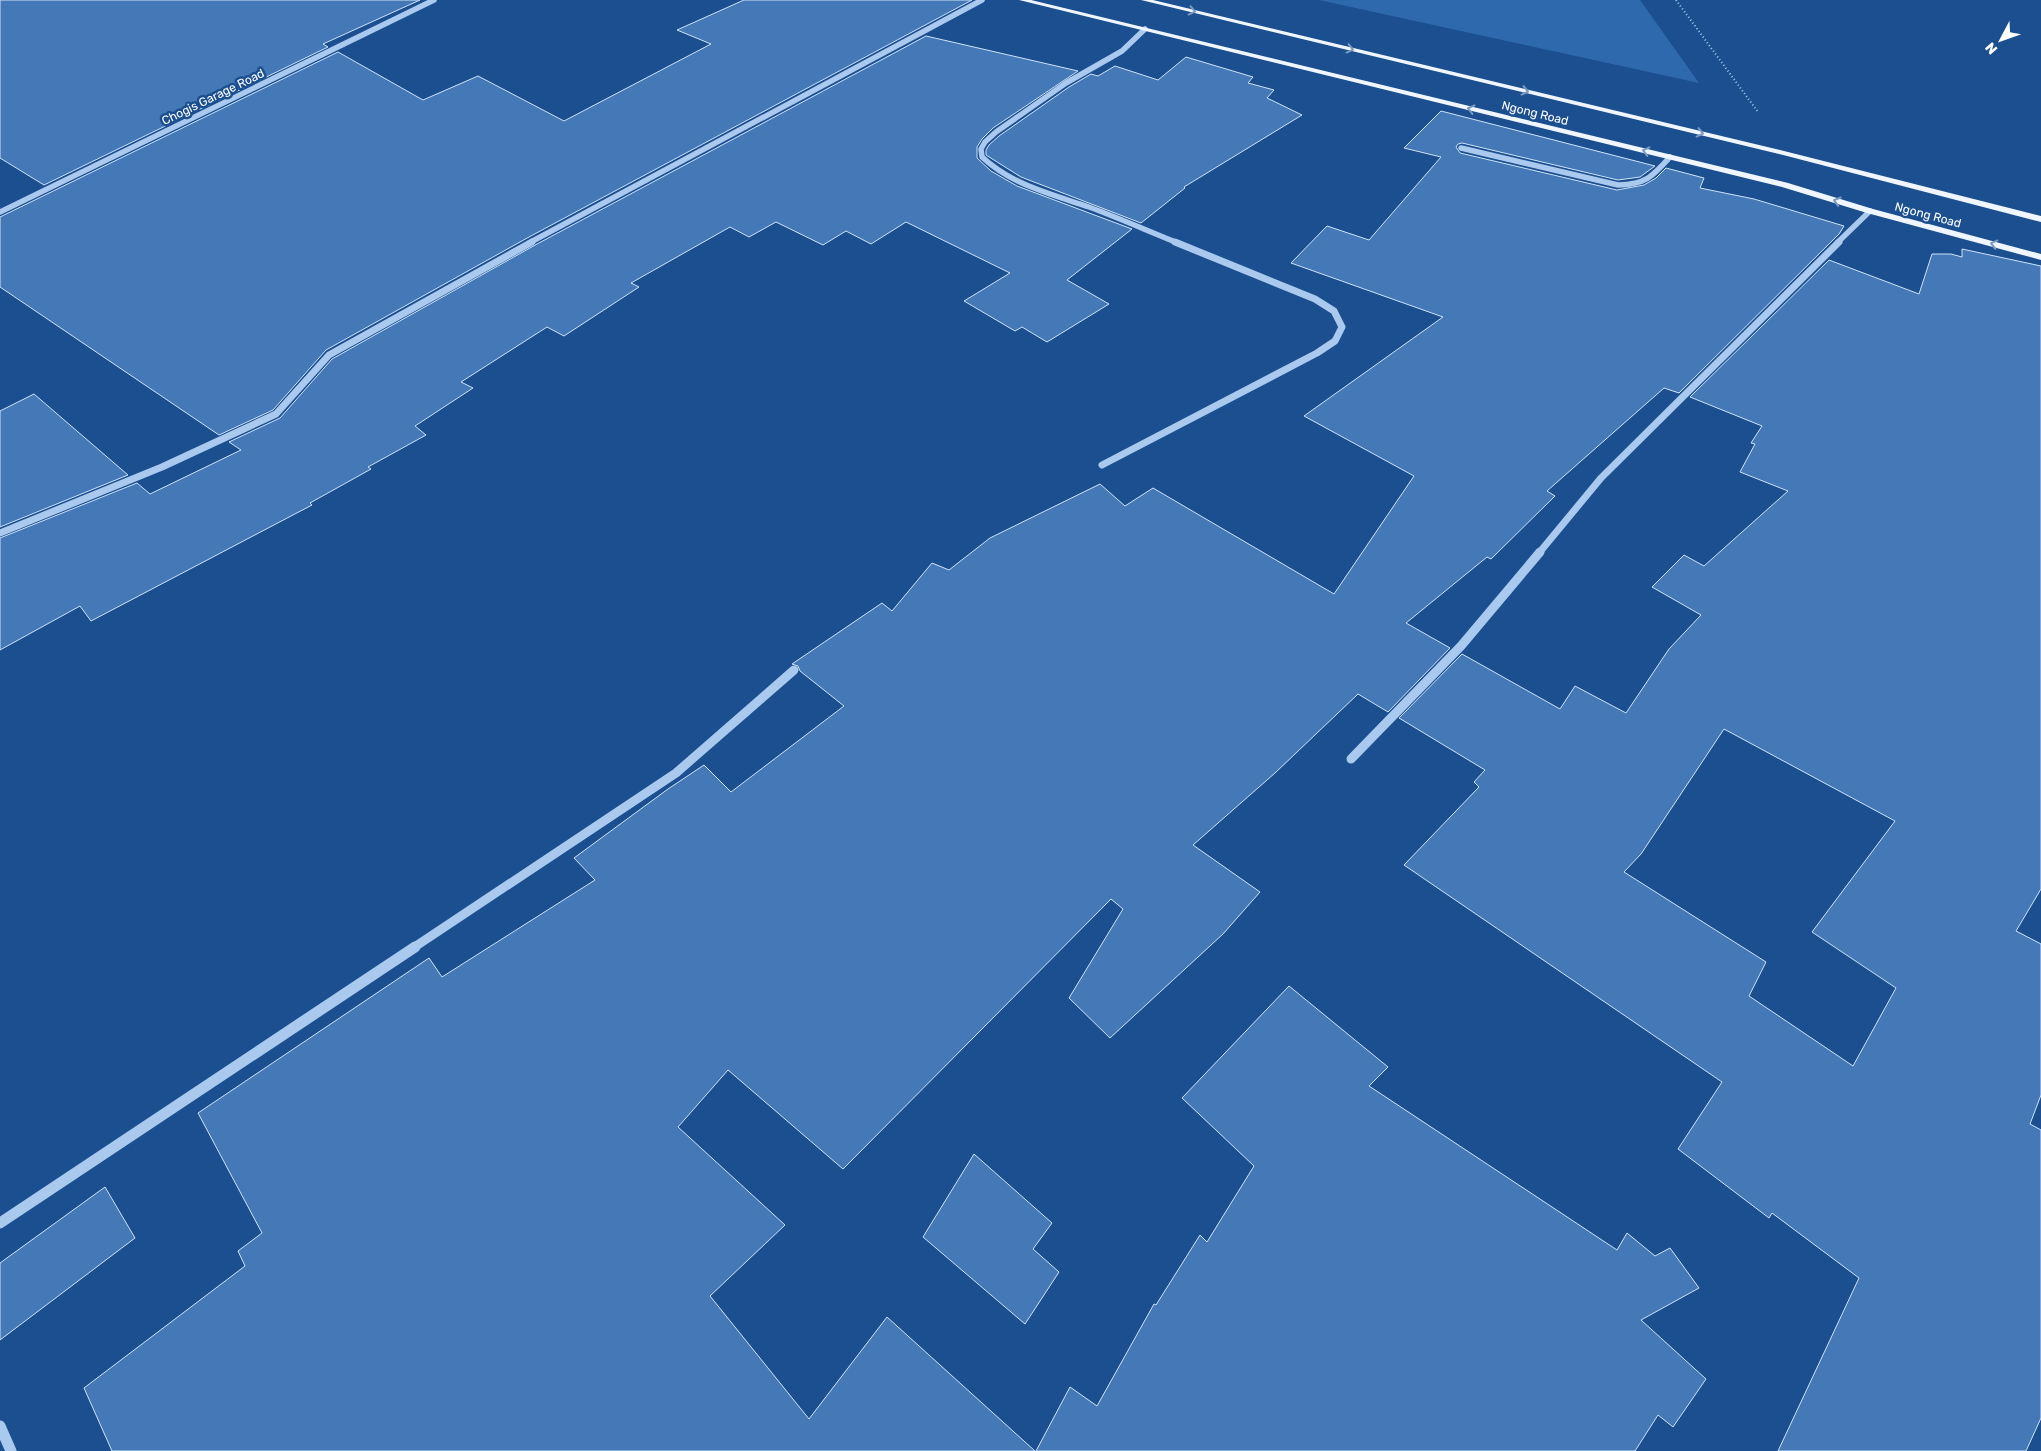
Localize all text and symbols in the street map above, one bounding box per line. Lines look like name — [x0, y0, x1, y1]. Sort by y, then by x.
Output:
one-way arrow — [1187, 5, 1196, 16]
north arrow — [1976, 15, 2026, 65]
text: N — [1982, 39, 2001, 58]
one-way arrow — [1345, 43, 1354, 54]
street label: Chogis Garage Road — [159, 66, 267, 128]
one-way arrow — [1520, 85, 1529, 96]
street label: Ngong Road — [1500, 98, 1570, 128]
one-way arrow — [1467, 104, 1476, 115]
one-way arrow — [1695, 127, 1704, 138]
one-way arrow — [1642, 146, 1651, 157]
one-way arrow — [1834, 197, 1842, 207]
street label: Ngong Road — [1893, 199, 1963, 231]
one-way arrow — [1989, 239, 1998, 250]

